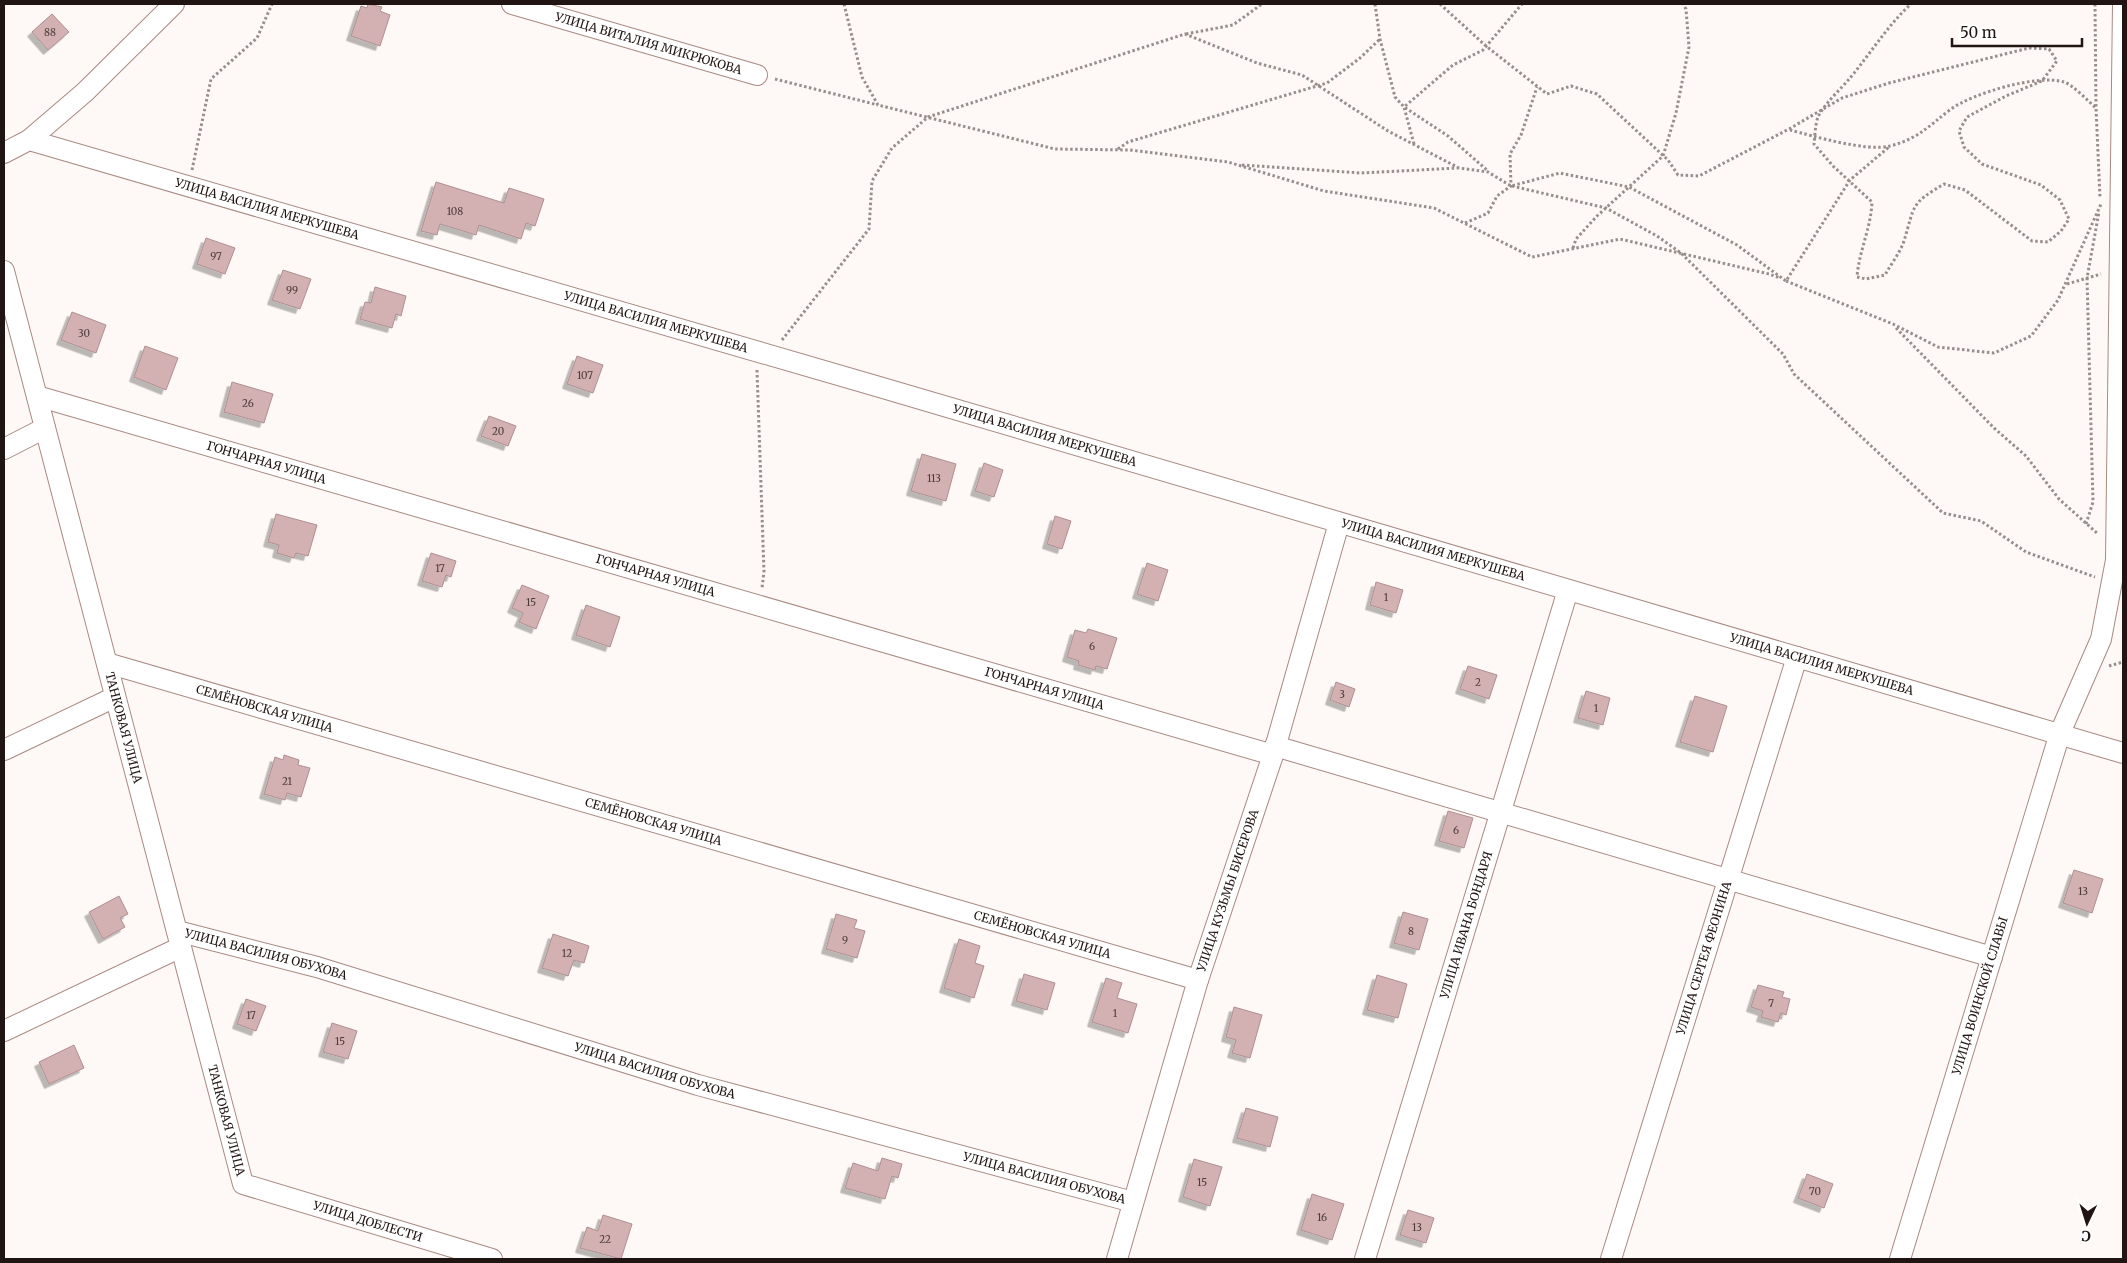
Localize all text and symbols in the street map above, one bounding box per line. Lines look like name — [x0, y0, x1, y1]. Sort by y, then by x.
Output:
street label: УЛИЦА ВИТАЛИЯ МИКРЮКОВА — [552, 9, 744, 77]
scale bar — [1952, 15, 2082, 47]
text: 50 m — [1960, 23, 1997, 42]
house number: 88 — [44, 26, 56, 39]
street label: УЛИЦА ВАСИЛИЯ МЕРКУШЕВА — [172, 175, 361, 243]
house number: 108 — [447, 205, 463, 218]
house number: 97 — [210, 250, 222, 263]
house number: 99 — [286, 284, 298, 297]
street label: УЛИЦА ВАСИЛИЯ МЕРКУШЕВА — [561, 287, 750, 356]
house number: 30 — [78, 327, 90, 340]
house number: 107 — [577, 369, 593, 382]
house number: 26 — [242, 397, 254, 410]
street label: УЛИЦА ВАСИЛИЯ МЕРКУШЕВА — [950, 401, 1139, 469]
house number: 20 — [492, 425, 504, 438]
street label: ГОНЧАРНАЯ УЛИЦА — [205, 438, 329, 487]
house number: 113 — [927, 472, 941, 485]
street label: УЛИЦА ВАСИЛИЯ МЕРКУШЕВА — [1339, 515, 1528, 584]
street label: ГОНЧАРНАЯ УЛИЦА — [594, 551, 718, 600]
house number: 17 — [435, 562, 445, 575]
house number: 1 — [1384, 591, 1389, 604]
house number: 15 — [526, 596, 536, 609]
street label: УЛИЦА ВАСИЛИЯ МЕРКУШЕВА — [1727, 629, 1916, 698]
house number: 6 — [1089, 640, 1095, 653]
street label: ГОНЧАРНАЯ УЛИЦА — [983, 664, 1106, 713]
street label: ТАНКОВАЯ УЛИЦА — [102, 670, 146, 785]
house number: 2 — [1475, 676, 1481, 689]
street label: СЕМЁНОВСКАЯ УЛИЦА — [194, 681, 335, 735]
house number: 3 — [1339, 688, 1345, 701]
house number: 1 — [1594, 702, 1599, 715]
house number: 21 — [282, 775, 293, 788]
street label: СЕМЁНОВСКАЯ УЛИЦА — [583, 794, 724, 848]
street label: УЛИЦА КУЗЬМЫ БИСЕРОВА — [1193, 807, 1262, 974]
house number: 6 — [1453, 824, 1459, 837]
street label: УЛИЦА ИВАНА БОНДАРЯ — [1436, 849, 1495, 1001]
street label: УЛИЦА СЕРГЕЯ ФЕОНИНА — [1672, 879, 1734, 1037]
house number: 13 — [2078, 885, 2088, 898]
street label: СЕМЁНОВСКАЯ УЛИЦА — [972, 907, 1113, 961]
street label: УЛИЦА ВОИНСКОЙ СЛАВЫ — [1948, 915, 2011, 1078]
street label: УЛИЦА ВАСИЛИЯ ОБУХОВА — [182, 925, 350, 983]
house number: 8 — [1408, 925, 1414, 938]
house number: 9 — [842, 934, 848, 947]
house number: 12 — [562, 947, 572, 960]
house number: 7 — [1768, 997, 1774, 1010]
house number: 1 — [1113, 1007, 1118, 1020]
house number: 17 — [246, 1009, 256, 1022]
house number: 15 — [335, 1035, 345, 1048]
street label: УЛИЦА ВАСИЛИЯ ОБУХОВА — [572, 1039, 738, 1102]
street label: ТАНКОВАЯ УЛИЦА — [205, 1063, 249, 1178]
street label: УЛИЦА ВАСИЛИЯ ОБУХОВА — [961, 1148, 1128, 1207]
house number: 15 — [1197, 1176, 1207, 1189]
house number: 70 — [1809, 1185, 1821, 1198]
street label: УЛИЦА ДОБЛЕСТИ — [310, 1197, 425, 1245]
north arrow — [2062, 1198, 2112, 1248]
house number: 16 — [1317, 1211, 1327, 1224]
house number: 13 — [1412, 1221, 1422, 1234]
text: С — [2081, 1227, 2091, 1245]
house number: 22 — [599, 1233, 611, 1246]

